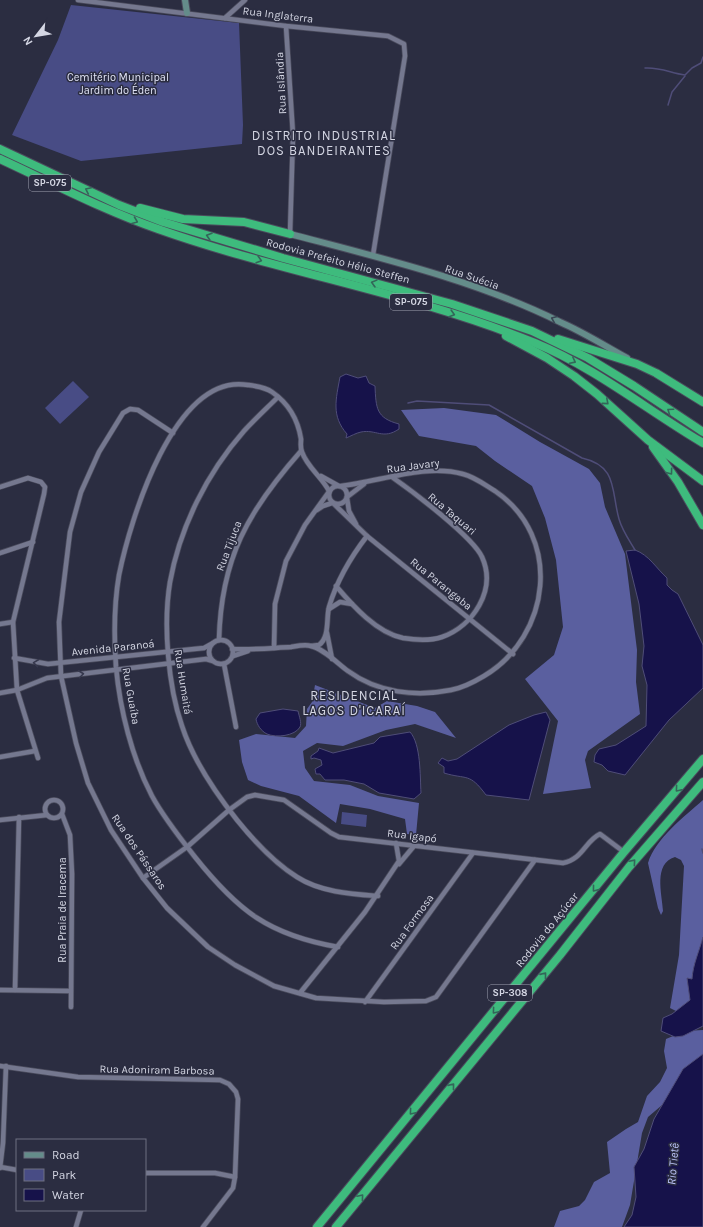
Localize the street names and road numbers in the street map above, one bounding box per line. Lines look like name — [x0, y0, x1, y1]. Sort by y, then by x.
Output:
street label: Rua Inglaterra — [242, 4, 314, 26]
street label: Rua Islândia — [273, 51, 289, 115]
road number: SP-075 — [29, 175, 71, 191]
street label: Rodovia Prefeito Hélio Steffen — [265, 236, 411, 286]
street label: Rua Suécia — [443, 262, 501, 292]
road number: SP-075 — [390, 294, 432, 310]
street label: Rua Javary — [386, 456, 440, 476]
street label: Rua Taquari — [425, 490, 479, 538]
street label: Rua Tijuca — [213, 519, 245, 573]
street label: Rua Parangaba — [407, 555, 475, 613]
street label: Avenida Paranoá — [71, 637, 155, 659]
street label: Rua Humaitá — [171, 648, 195, 716]
street label: Rua Guaíba — [120, 666, 142, 726]
street label: Rua dos Pássaros — [109, 812, 169, 893]
street label: Rua Igapó — [386, 827, 438, 845]
street label: Rua Praia de Iracema — [56, 857, 69, 963]
street label: Rodovia do Açúcar — [513, 890, 581, 970]
street label: Rua Formosa — [387, 892, 437, 952]
road number: SP-308 — [488, 985, 532, 1001]
street label: Rua Adoniram Barbosa — [99, 1062, 215, 1078]

